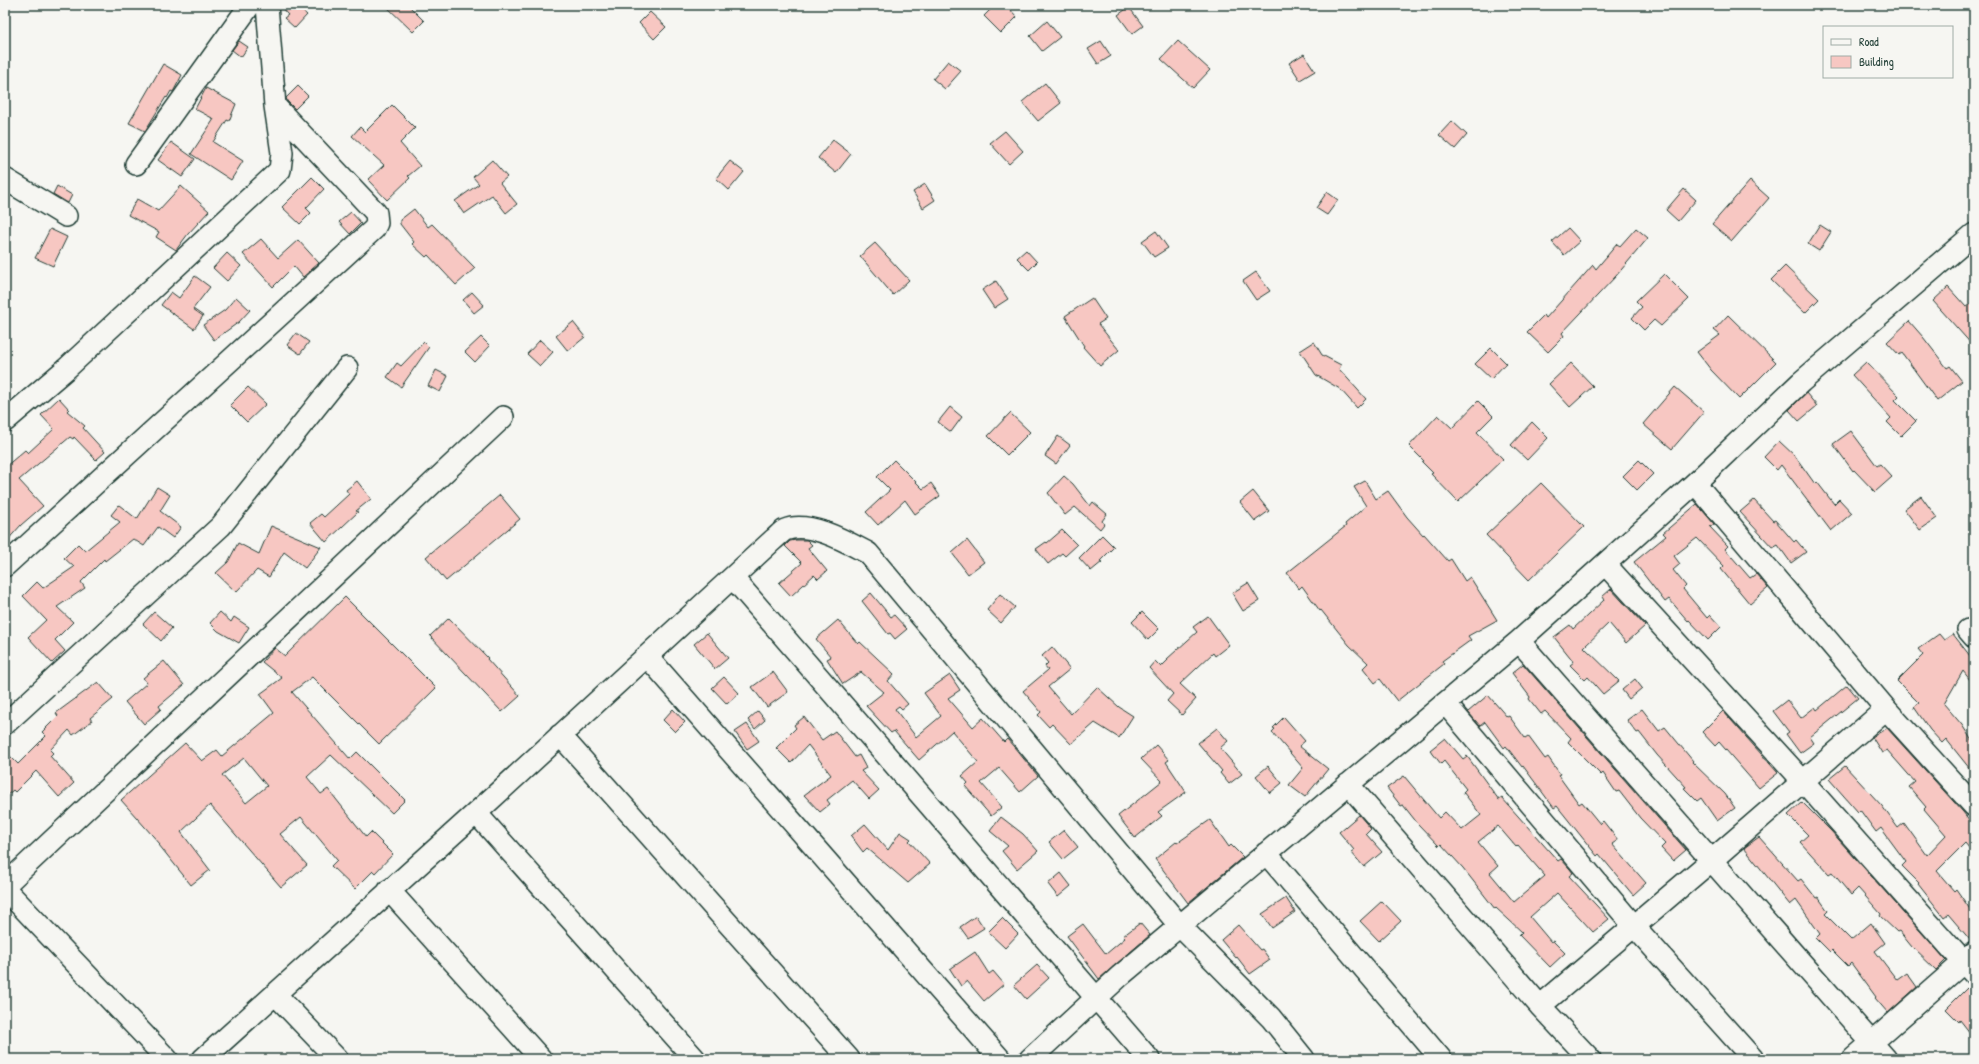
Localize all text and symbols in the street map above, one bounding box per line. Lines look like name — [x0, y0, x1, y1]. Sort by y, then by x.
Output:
legend — [1823, 26, 1953, 78]
text: Road — [1859, 33, 1879, 50]
text: Building — [1859, 53, 1894, 70]

